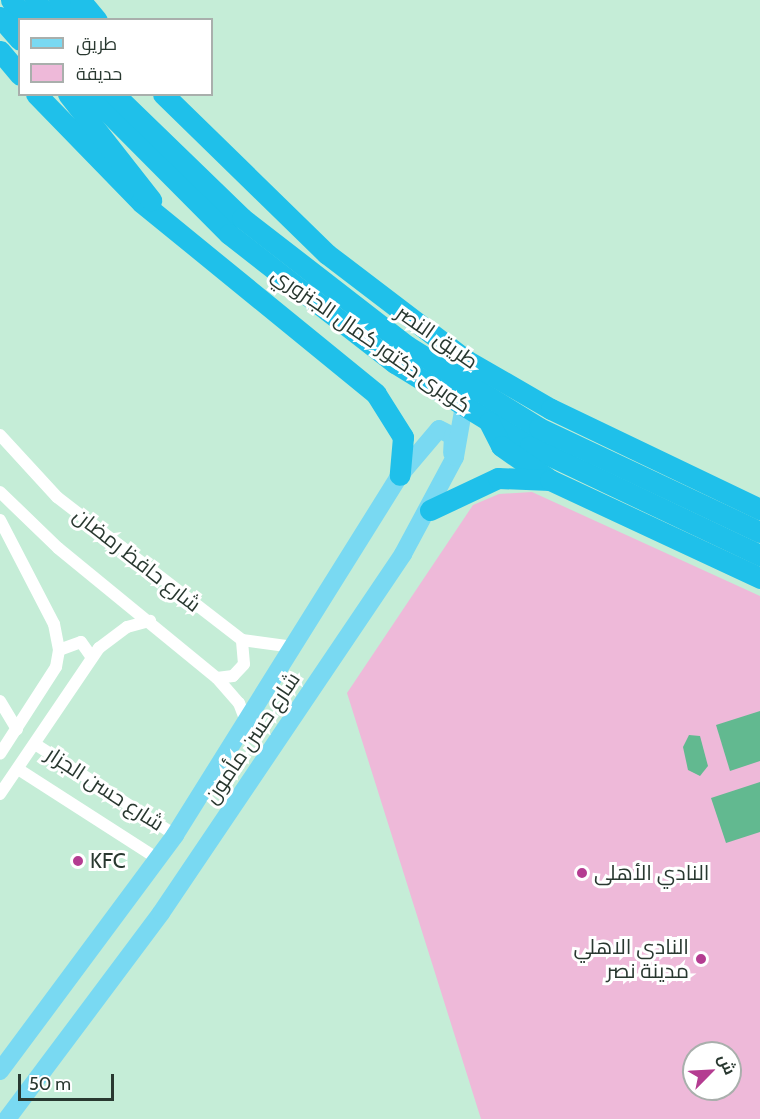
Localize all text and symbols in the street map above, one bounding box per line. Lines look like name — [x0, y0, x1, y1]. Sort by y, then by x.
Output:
legend — [18, 18, 213, 96]
text: طريق — [76, 33, 117, 55]
text: حديقة — [76, 63, 122, 85]
street label: كوبرى دكتور كمال الجنزوري — [267, 262, 475, 418]
street label: طريق النصر — [391, 300, 483, 374]
street label: شارع حافظ رمضان — [68, 502, 206, 618]
street label: شارع حسن مأمون — [199, 667, 305, 809]
street label: شارع حسن الجزار — [41, 741, 169, 837]
place label: KFC — [90, 848, 126, 874]
marker: KFC — [71, 854, 85, 868]
place label: النادي الأهلى — [594, 860, 709, 886]
marker: النادي الأهلى — [575, 866, 589, 880]
place label: النادي الاهلي مدينة نصر — [574, 934, 689, 984]
marker: النادي الاهلي مدينة نصر — [694, 952, 708, 966]
north arrow — [682, 1041, 742, 1101]
text: ش — [714, 1051, 740, 1078]
scale bar — [21, 1062, 117, 1100]
text: 50 m — [29, 1073, 71, 1095]

